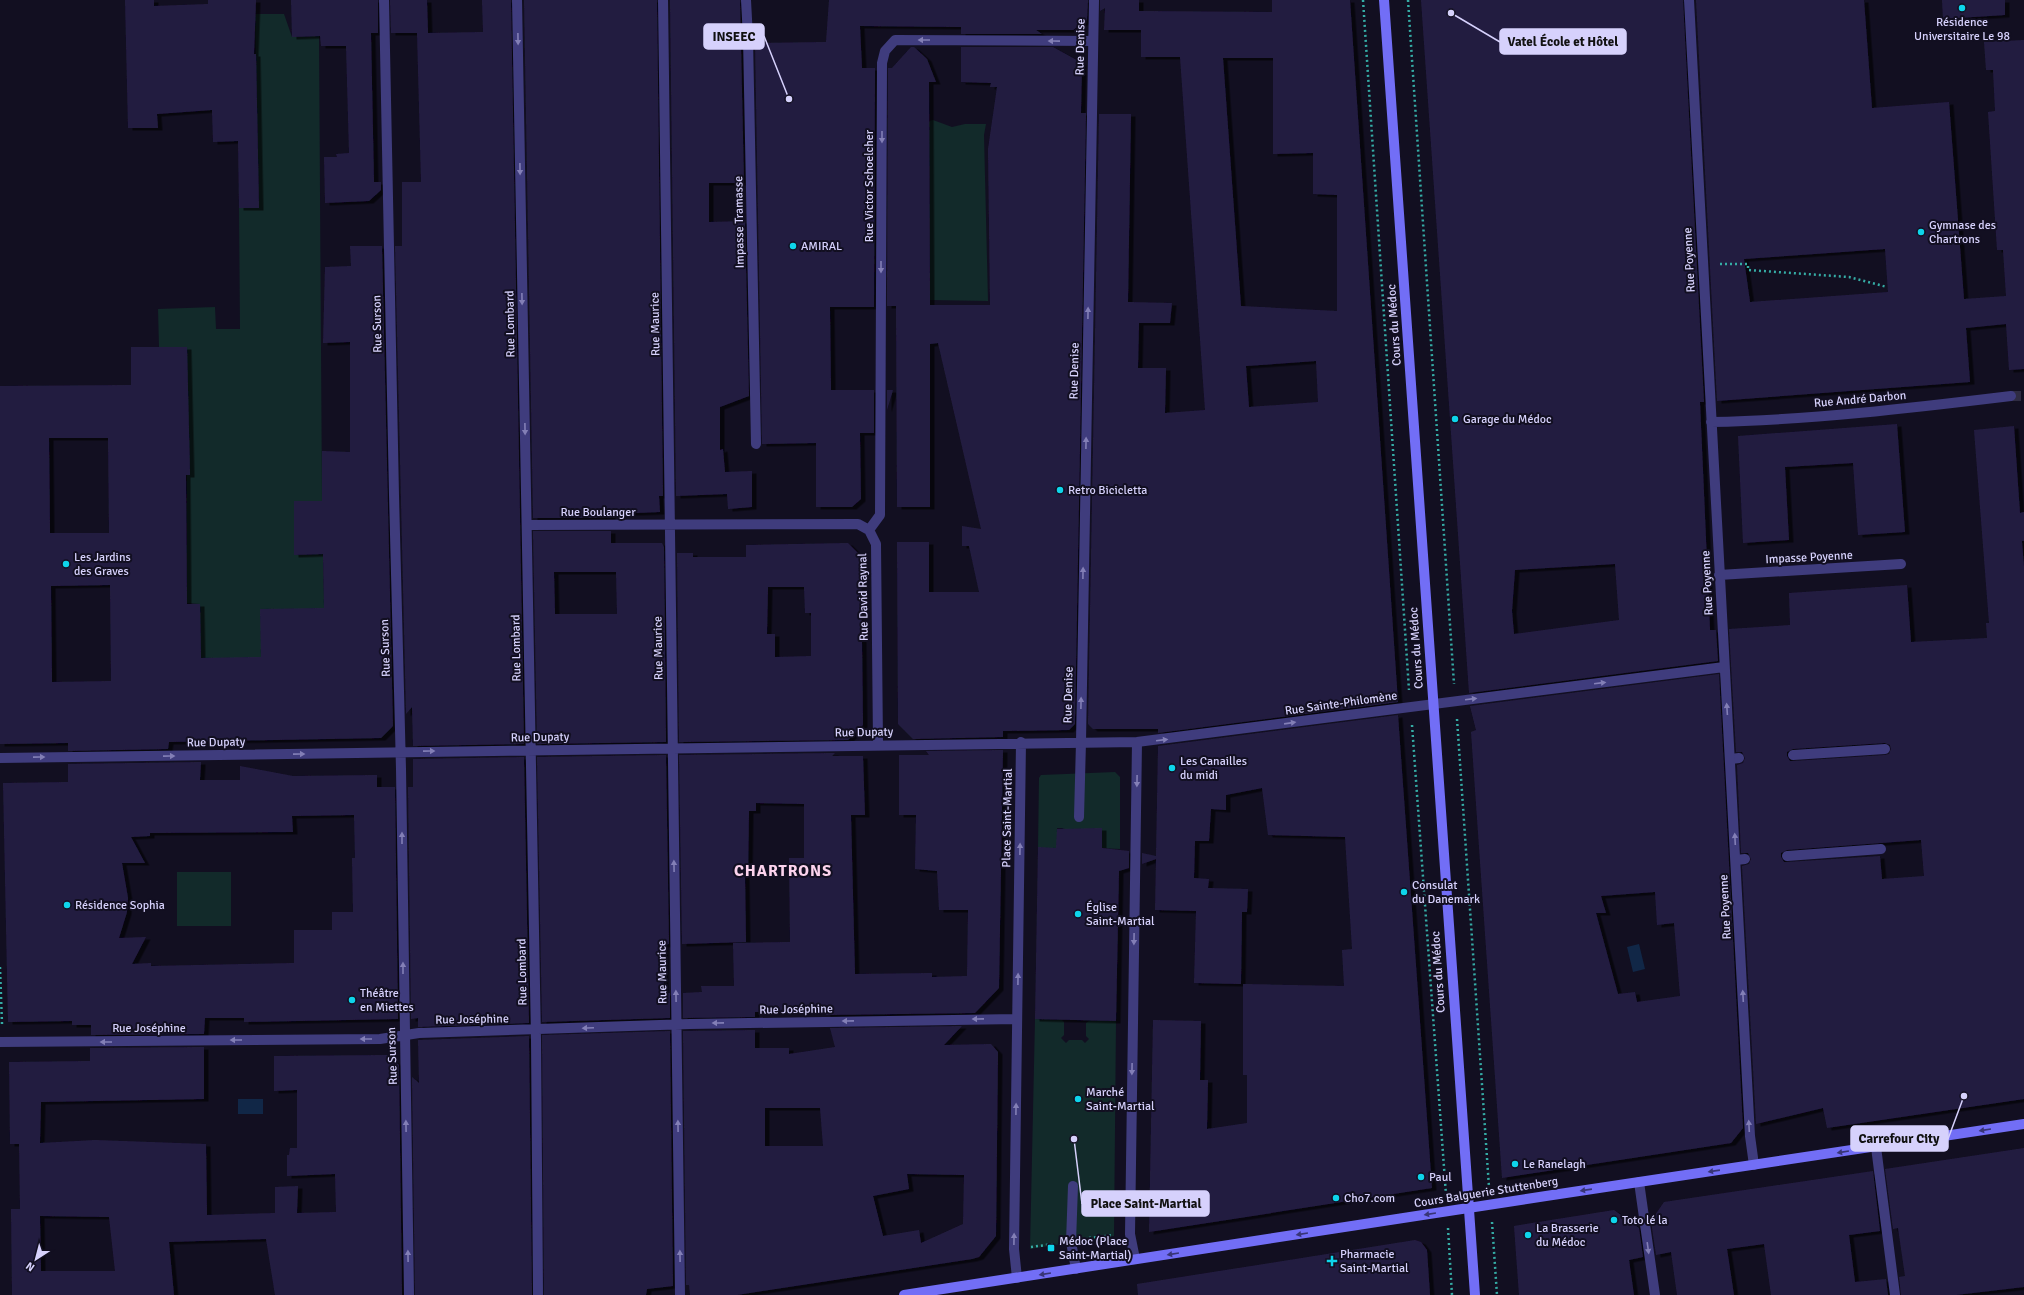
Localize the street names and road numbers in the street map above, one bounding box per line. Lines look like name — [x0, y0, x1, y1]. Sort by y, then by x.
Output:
street label: Rue Denise — [1073, 18, 1088, 76]
street label: Rue Victor Schoelcher — [862, 129, 877, 242]
street label: Impasse Tramasse — [731, 176, 748, 268]
street label: Rue Poyenne — [1680, 227, 1699, 293]
street label: Cours du Médoc — [1384, 283, 1405, 366]
street label: Rue Lombard — [502, 290, 519, 358]
street label: Rue Maurice — [647, 292, 664, 356]
street label: Rue Surson — [369, 295, 386, 353]
street label: Rue Denise — [1067, 342, 1082, 400]
street label: Rue André Darbon — [1813, 388, 1907, 411]
street label: Rue Boulanger — [560, 505, 636, 520]
street label: Impasse Poyenne — [1765, 548, 1853, 567]
street label: Rue Poyenne — [1698, 550, 1717, 616]
street label: Rue David Raynal — [855, 552, 872, 641]
street label: Cours du Médoc — [1406, 606, 1427, 689]
street label: Rue Lombard — [508, 614, 525, 682]
street label: Rue Maurice — [650, 616, 667, 680]
street label: Rue Surson — [377, 619, 394, 677]
street label: Rue Denise — [1061, 666, 1076, 724]
street label: Rue Sainte-Philomène — [1284, 688, 1398, 719]
street label: Rue Dupaty — [835, 724, 894, 741]
street label: Rue Dupaty — [511, 729, 570, 746]
street label: Rue Dupaty — [187, 734, 246, 751]
street label: Place Saint-Martial — [999, 768, 1016, 868]
street label: Rue Poyenne — [1716, 874, 1735, 940]
street label: Cours du Médoc — [1428, 930, 1449, 1013]
street label: Rue Lombard — [514, 938, 531, 1006]
street label: Rue Maurice — [654, 940, 671, 1004]
street label: Rue Joséphine — [759, 1001, 833, 1018]
street label: Rue Joséphine — [435, 1011, 509, 1028]
street label: Rue Joséphine — [112, 1021, 186, 1036]
street label: Rue Surson — [384, 1027, 401, 1085]
street label: Cours Balguerie Stuttenberg — [1413, 1174, 1559, 1211]

